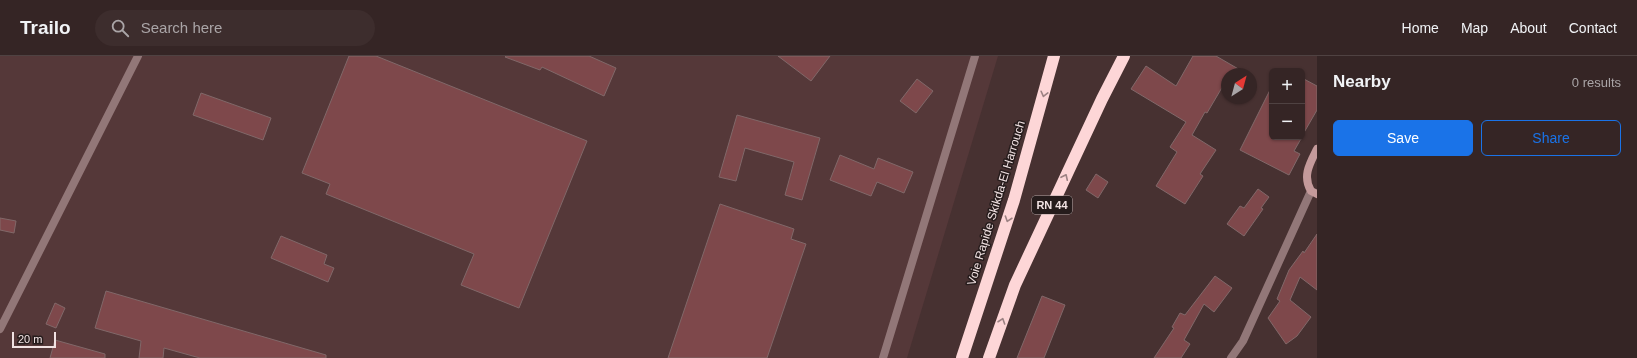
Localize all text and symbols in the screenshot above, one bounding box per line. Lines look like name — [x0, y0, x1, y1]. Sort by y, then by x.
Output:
search box — [95, 10, 375, 46]
text: Trailo — [20, 17, 71, 38]
icon: search — [109, 17, 131, 39]
text: Search here — [141, 19, 222, 36]
text: Home — [1402, 20, 1439, 36]
text: Map — [1461, 20, 1488, 36]
text: About — [1510, 20, 1547, 36]
text: Contact — [1569, 20, 1617, 36]
north arrow — [1221, 68, 1257, 104]
map controls — [1269, 68, 1305, 140]
button: + — [1269, 68, 1305, 104]
text: Nearby — [1333, 72, 1391, 91]
text: 0 results — [1572, 75, 1621, 90]
one-way arrow — [1041, 91, 1049, 97]
button: − — [1269, 104, 1305, 140]
street label: Voie Rapide Skikda-El Harrouch — [964, 119, 1028, 287]
button: Save — [1333, 120, 1473, 156]
button: Share — [1481, 120, 1621, 156]
one-way arrow — [1060, 173, 1068, 181]
road number: RN 44 — [1032, 196, 1072, 214]
one-way arrow — [1004, 215, 1013, 222]
one-way arrow — [997, 318, 1005, 325]
scale bar — [12, 330, 56, 349]
text: 20 m — [18, 333, 42, 345]

